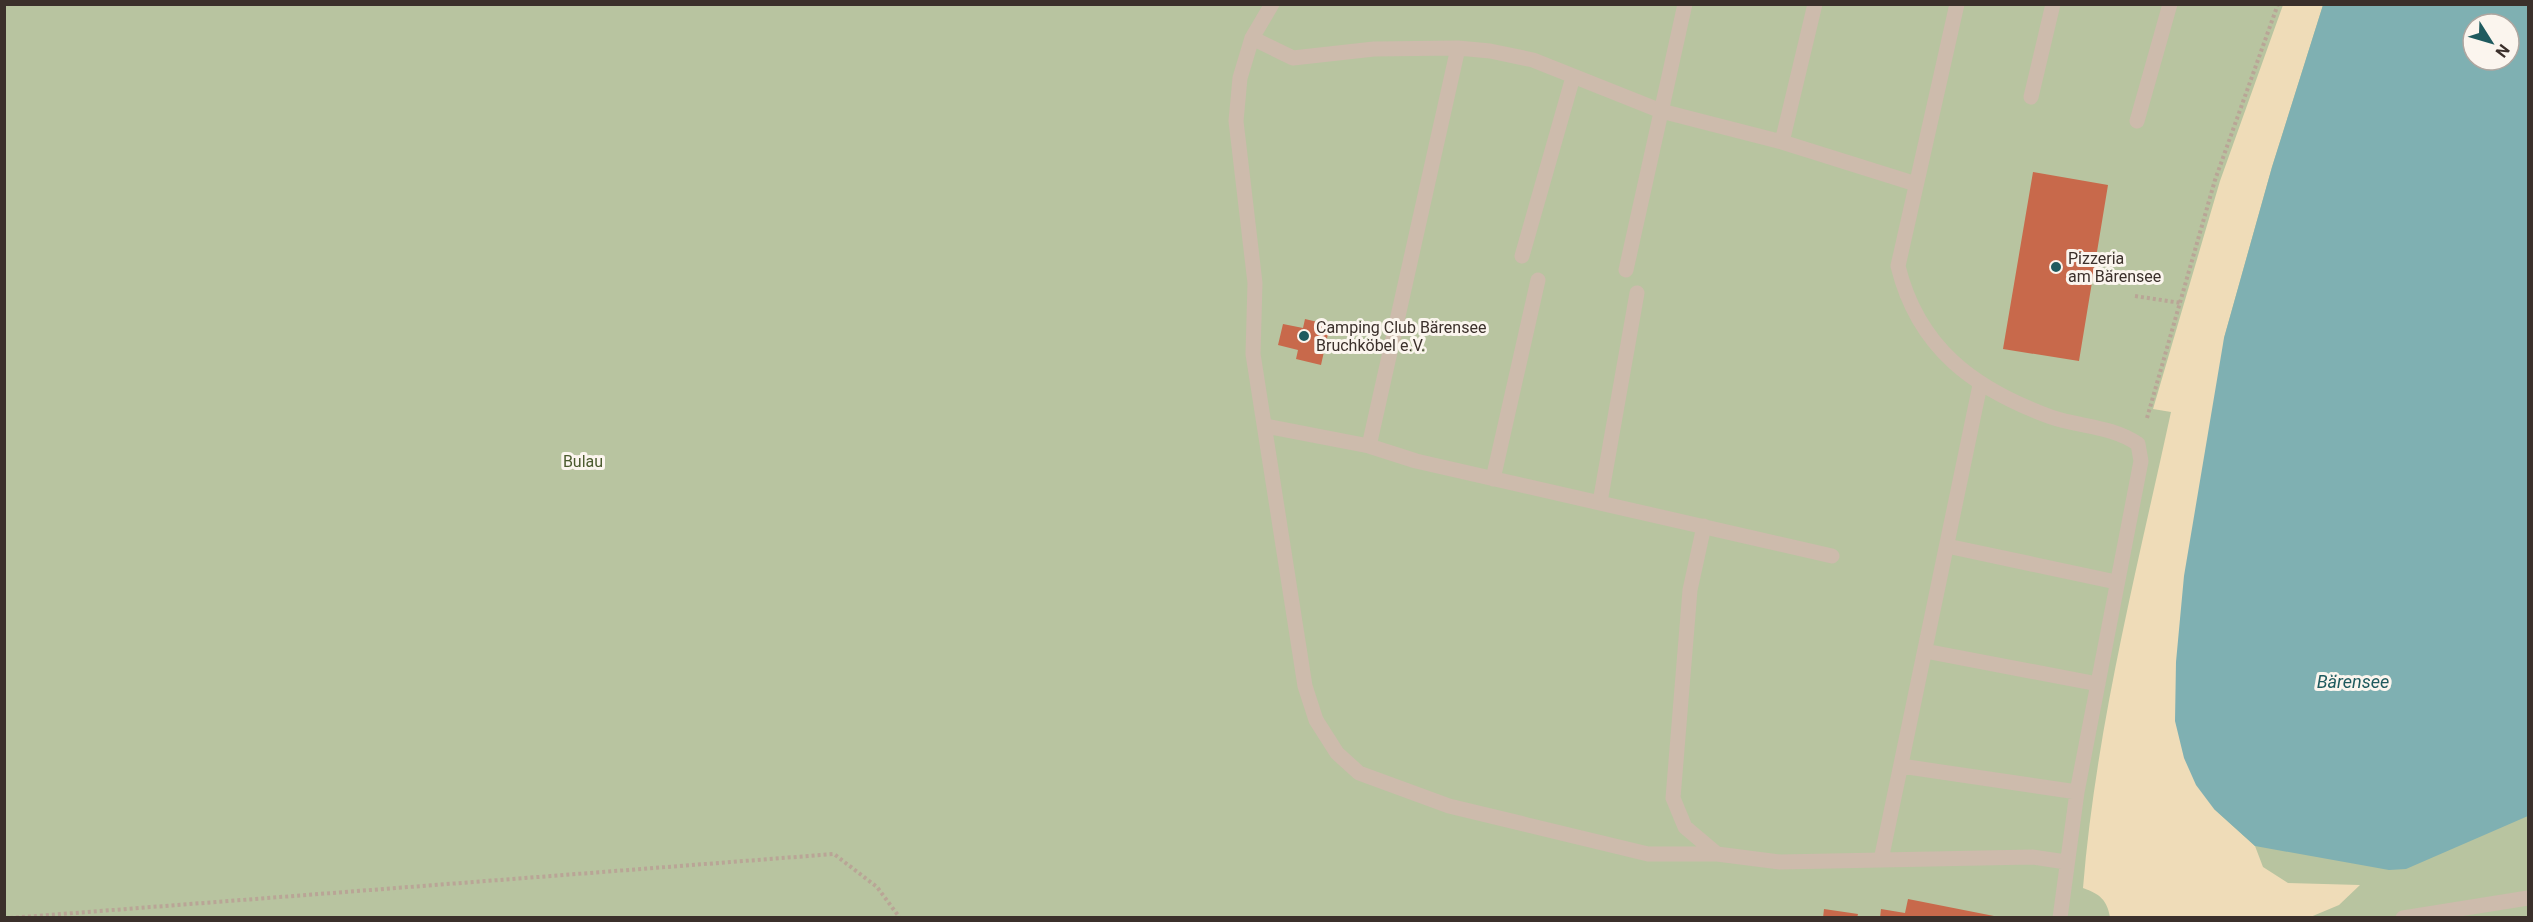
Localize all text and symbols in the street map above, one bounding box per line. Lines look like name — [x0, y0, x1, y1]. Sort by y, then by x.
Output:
north arrow — [2461, 12, 2521, 72]
text: N — [2492, 40, 2514, 61]
place label: Pizzeria am Bärensee — [2068, 249, 2161, 286]
marker: Pizzeria am Bärensee — [2049, 260, 2063, 274]
place label: Camping Club Bärensee Bruchköbel e.V. — [1316, 318, 1486, 355]
marker: Camping Club Bärensee Bruchköbel e.V. — [1297, 329, 1311, 343]
park label: Bulau — [563, 452, 603, 471]
water label: Bärensee — [2317, 671, 2389, 692]

